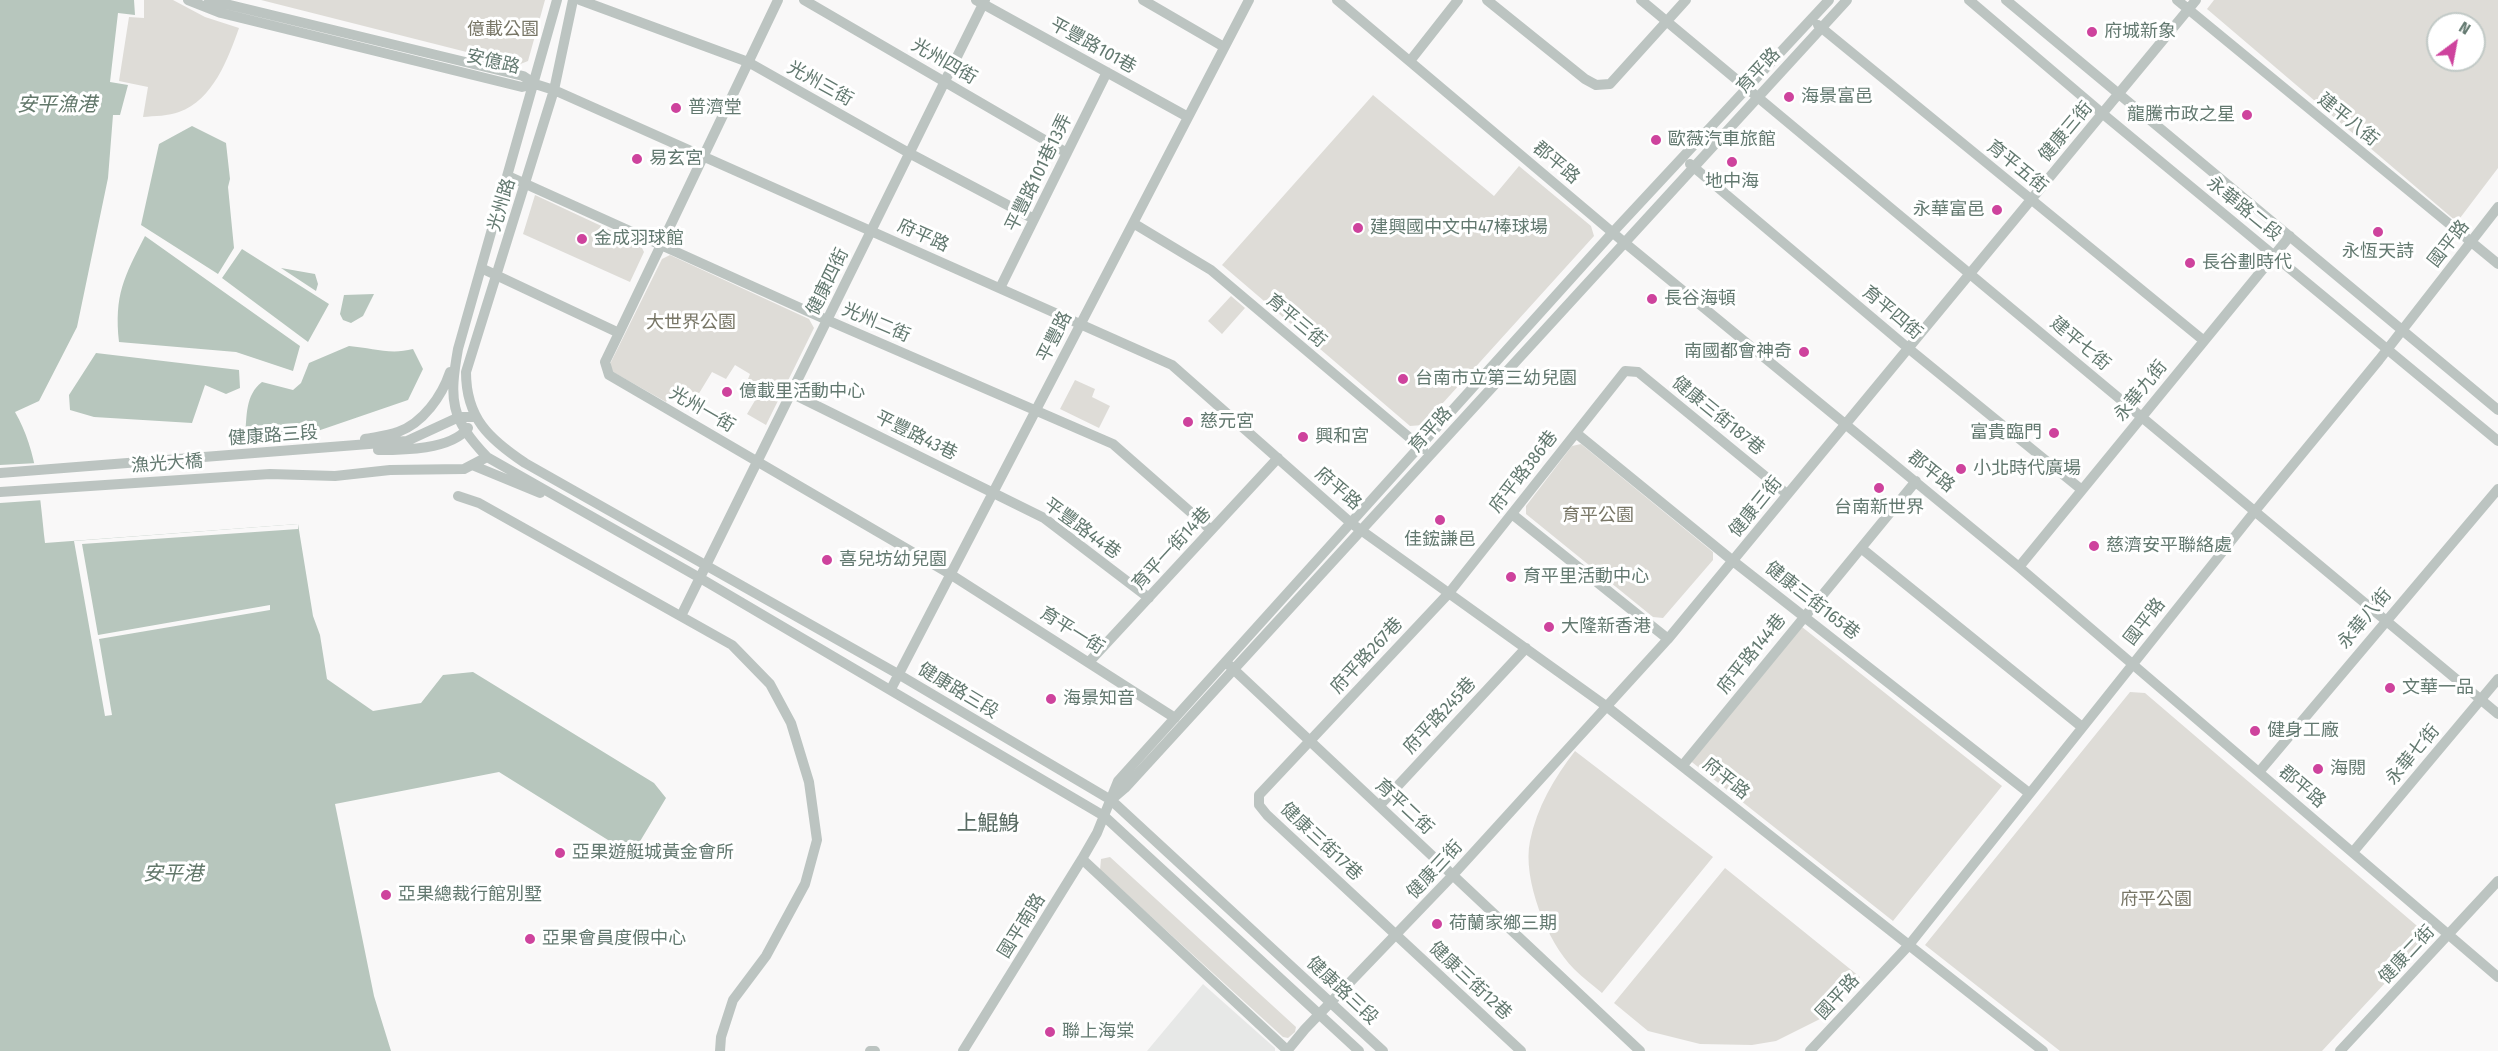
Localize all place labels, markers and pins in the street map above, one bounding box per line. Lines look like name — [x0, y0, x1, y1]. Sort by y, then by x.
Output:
place label: 府城新象 — [2104, 21, 2176, 43]
marker: 府城新象 — [2085, 25, 2099, 39]
place label: 海景富邑 — [1801, 86, 1873, 108]
marker: 海景富邑 — [1782, 90, 1796, 104]
place label: 普濟堂 — [688, 97, 742, 119]
marker: 普濟堂 — [669, 101, 683, 115]
place label: 龍騰市政之星 — [2127, 104, 2235, 126]
marker: 龍騰市政之星 — [2240, 108, 2254, 122]
place label: 歐薇汽車旅館 — [1668, 129, 1776, 151]
marker: 歐薇汽車旅館 — [1649, 133, 1663, 147]
place label: 易玄宮 — [649, 148, 703, 170]
marker: 易玄宮 — [630, 152, 644, 166]
marker: 地中海 — [1725, 155, 1739, 169]
place label: 地中海 — [1705, 171, 1759, 193]
place label: 永華富邑 — [1913, 199, 1985, 221]
marker: 永華富邑 — [1990, 203, 2004, 217]
place label: 建興國中文中47棒球場 — [1370, 217, 1548, 239]
marker: 建興國中文中47棒球場 — [1351, 221, 1365, 235]
marker: 永恆天詩 — [2371, 225, 2385, 239]
place label: 金成羽球館 — [594, 228, 684, 250]
marker: 金成羽球館 — [575, 232, 589, 246]
place label: 永恆天詩 — [2342, 241, 2414, 263]
place label: 長谷劃時代 — [2202, 252, 2292, 274]
marker: 長谷劃時代 — [2183, 256, 2197, 270]
place label: 長谷海頓 — [1664, 288, 1736, 310]
marker: 長谷海頓 — [1645, 292, 1659, 306]
place label: 南國都會神奇 — [1684, 341, 1792, 363]
marker: 南國都會神奇 — [1797, 345, 1811, 359]
place label: 台南市立第三幼兒園 — [1415, 368, 1577, 390]
marker: 台南市立第三幼兒園 — [1396, 372, 1410, 386]
place label: 億載里活動中心 — [739, 381, 865, 403]
marker: 億載里活動中心 — [720, 385, 734, 399]
place label: 慈元宮 — [1200, 411, 1254, 433]
marker: 慈元宮 — [1181, 415, 1195, 429]
place label: 富貴臨門 — [1970, 422, 2042, 444]
place label: 興和宮 — [1315, 426, 1369, 448]
marker: 富貴臨門 — [2047, 426, 2061, 440]
marker: 興和宮 — [1296, 430, 1310, 444]
place label: 小北時代廣場 — [1973, 458, 2081, 480]
marker: 小北時代廣場 — [1954, 462, 1968, 476]
marker: 台南新世界 — [1872, 481, 1886, 495]
place label: 台南新世界 — [1834, 497, 1924, 519]
marker: 佳鋐謙邑 — [1433, 513, 1447, 527]
place label: 佳鋐謙邑 — [1404, 529, 1476, 551]
place label: 慈濟安平聯絡處 — [2106, 535, 2232, 557]
marker: 慈濟安平聯絡處 — [2087, 539, 2101, 553]
place label: 喜兒坊幼兒園 — [839, 549, 947, 571]
marker: 喜兒坊幼兒園 — [820, 553, 834, 567]
place label: 育平里活動中心 — [1523, 566, 1649, 588]
marker: 育平里活動中心 — [1504, 570, 1518, 584]
place label: 大隆新香港 — [1561, 616, 1651, 638]
marker: 大隆新香港 — [1542, 620, 1556, 634]
place label: 文華一品 — [2402, 677, 2474, 699]
marker: 文華一品 — [2383, 681, 2397, 695]
place label: 海景知音 — [1063, 688, 1135, 710]
marker: 海景知音 — [1044, 692, 1058, 706]
place label: 健身工廠 — [2267, 720, 2339, 742]
marker: 健身工廠 — [2248, 724, 2262, 738]
place label: 海閱 — [2330, 758, 2366, 780]
marker: 海閱 — [2311, 762, 2325, 776]
place label: 亞果遊艇城黃金會所 — [572, 842, 734, 864]
marker: 亞果遊艇城黃金會所 — [553, 846, 567, 860]
place label: 亞果總裁行館別墅 — [398, 884, 542, 906]
marker: 亞果總裁行館別墅 — [379, 888, 393, 902]
place label: 荷蘭家鄉三期 — [1449, 913, 1557, 935]
marker: 荷蘭家鄉三期 — [1430, 917, 1444, 931]
place label: 亞果會員度假中心 — [542, 928, 686, 950]
marker: 亞果會員度假中心 — [523, 932, 537, 946]
place label: 聯上海棠 — [1062, 1021, 1134, 1043]
marker: 聯上海棠 — [1043, 1025, 1057, 1039]

